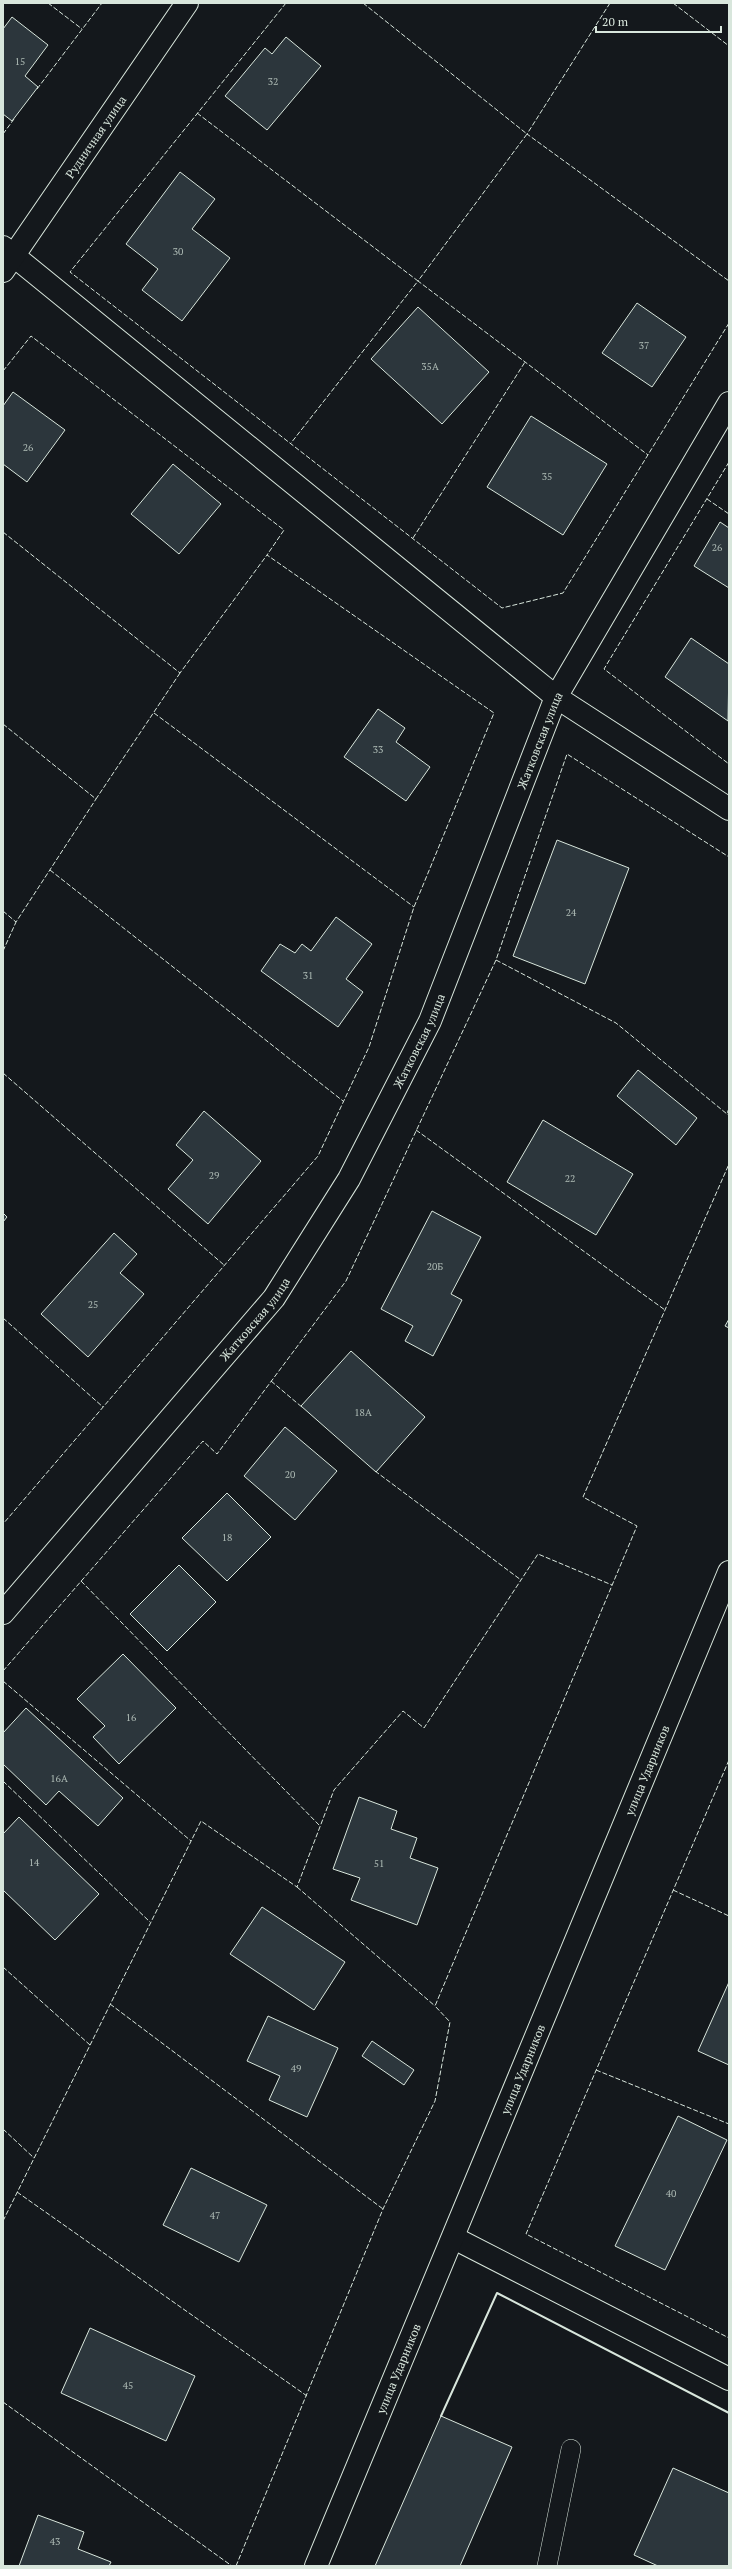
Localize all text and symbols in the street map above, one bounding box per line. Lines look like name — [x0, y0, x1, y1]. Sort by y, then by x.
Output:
scale bar — [596, 8, 721, 34]
text: 20 m — [602, 14, 629, 29]
house number: 15 — [15, 55, 25, 68]
house number: 32 — [268, 75, 278, 88]
street label: Рудничная улица — [62, 92, 129, 181]
house number: 30 — [173, 245, 183, 258]
house number: 37 — [639, 339, 649, 352]
house number: 35А — [421, 360, 439, 373]
house number: 26 — [23, 441, 34, 454]
house number: 35 — [542, 470, 552, 483]
house number: 26 — [712, 541, 723, 554]
street label: Жатковская улица — [513, 689, 565, 791]
house number: 33 — [373, 743, 383, 756]
house number: 24 — [566, 906, 577, 919]
house number: 31 — [303, 969, 313, 982]
street label: Жатковская улица — [389, 991, 447, 1091]
house number: 29 — [209, 1169, 219, 1182]
house number: 22 — [565, 1172, 575, 1185]
house number: 20Б — [427, 1260, 443, 1273]
street label: Жатковская улица — [216, 1274, 293, 1364]
house number: 25 — [88, 1298, 98, 1311]
house number: 18А — [354, 1406, 372, 1419]
house number: 20 — [285, 1468, 295, 1481]
house number: 18 — [222, 1531, 232, 1544]
house number: 16 — [126, 1711, 137, 1724]
street label: улица Ударников — [621, 1723, 672, 1818]
house number: 16А — [50, 1772, 68, 1785]
house number: 14 — [29, 1856, 40, 1869]
house number: 51 — [374, 1857, 384, 1870]
street label: улица Ударников — [497, 2022, 548, 2117]
house number: 49 — [291, 2062, 301, 2075]
house number: 40 — [666, 2187, 676, 2200]
house number: 47 — [210, 2209, 220, 2222]
street label: улица Ударников — [372, 2321, 424, 2417]
house number: 45 — [123, 2379, 133, 2392]
house number: 43 — [50, 2535, 60, 2548]

